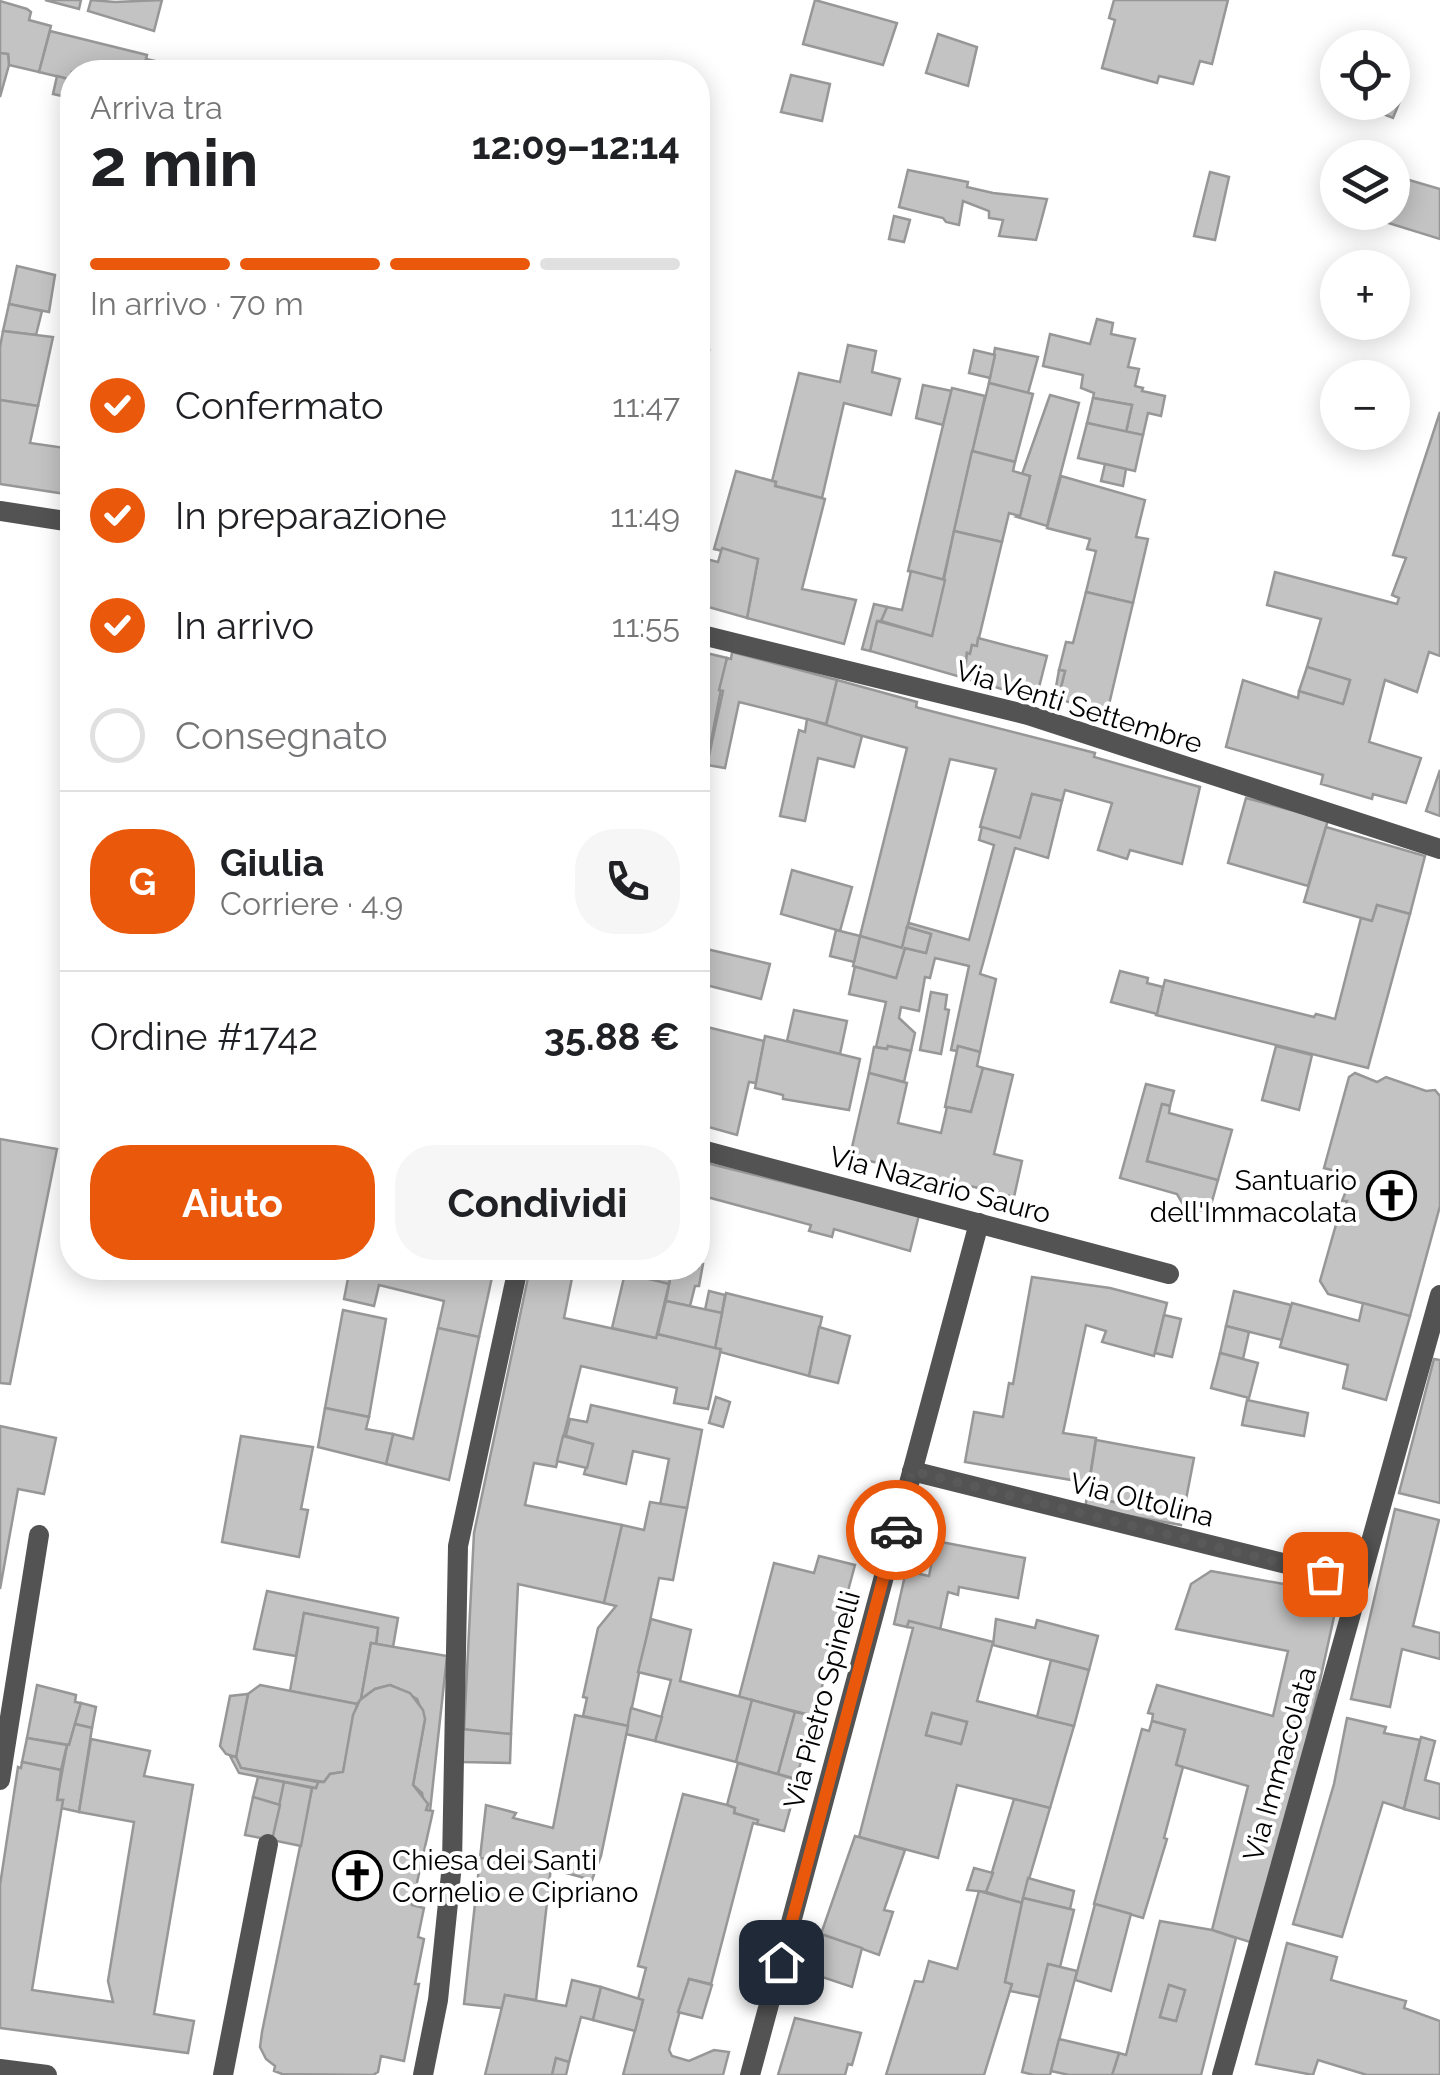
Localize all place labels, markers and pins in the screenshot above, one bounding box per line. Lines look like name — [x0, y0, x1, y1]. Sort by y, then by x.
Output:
place label: Santuario dell'Immacolata — [1150, 1164, 1357, 1229]
church icon: Santuario dell'Immacolata — [1366, 1170, 1418, 1222]
pin — [1283, 1532, 1368, 1617]
place label: Chiesa dei Santi Cornelio e Cipriano — [392, 1844, 638, 1909]
church icon: Chiesa dei Santi Cornelio e Cipriano — [331, 1850, 383, 1902]
pin — [739, 1920, 824, 2005]

